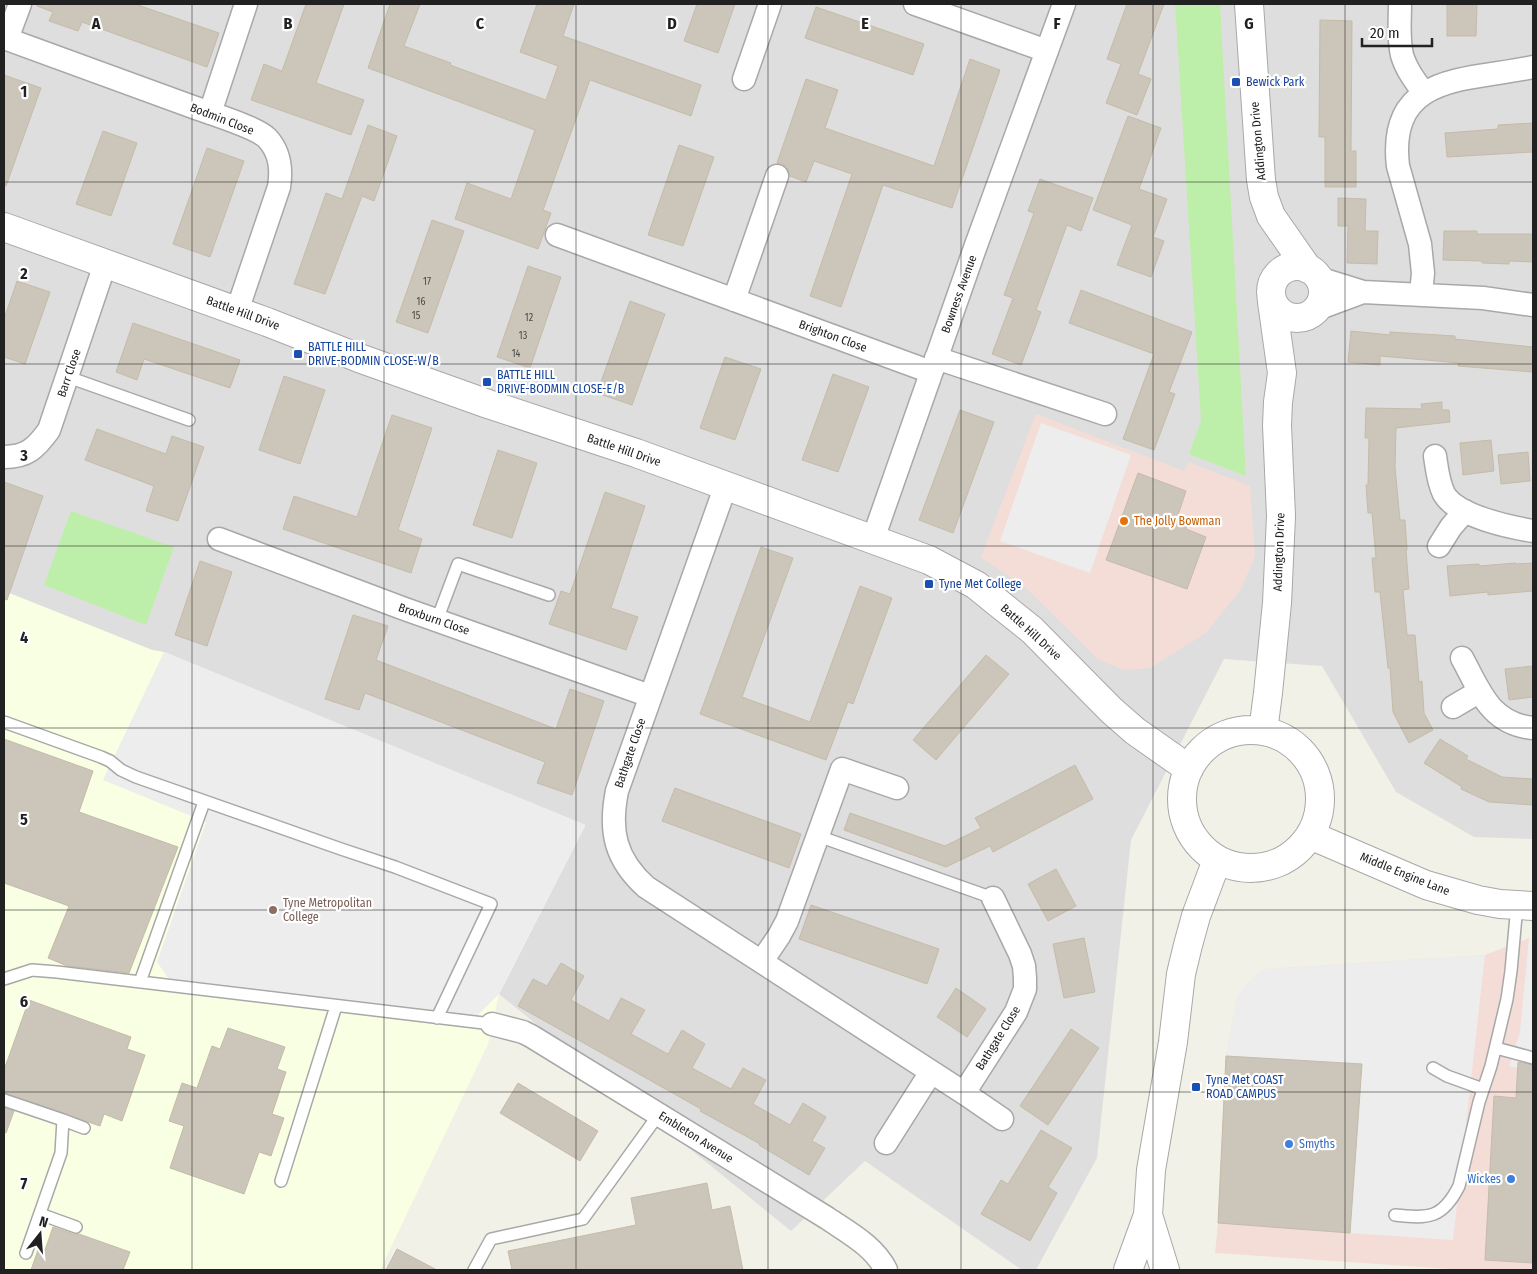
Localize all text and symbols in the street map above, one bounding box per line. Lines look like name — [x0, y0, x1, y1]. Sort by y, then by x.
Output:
text: A — [91, 14, 101, 33]
text: B — [284, 14, 293, 33]
text: C — [476, 14, 485, 33]
text: D — [667, 14, 677, 33]
text: E — [861, 14, 869, 33]
text: F — [1053, 14, 1061, 33]
text: G — [1244, 14, 1254, 33]
scale bar — [1362, 15, 1432, 47]
text: 20 m — [1370, 24, 1400, 42]
place label: Bewick Park — [1246, 75, 1305, 89]
marker: Bewick Park — [1230, 76, 1242, 88]
text: 1 — [21, 82, 27, 101]
street label: Bodmin Close — [188, 100, 256, 138]
street label: Addington Drive — [1248, 101, 1268, 181]
street label: Bowness Avenue — [938, 253, 980, 335]
text: 2 — [19, 264, 28, 283]
house number: 17 — [423, 276, 431, 288]
street label: Battle Hill Drive — [204, 293, 282, 333]
house number: 16 — [417, 296, 425, 308]
house number: 15 — [412, 310, 421, 322]
house number: 12 — [525, 312, 534, 324]
street label: Brighton Close — [797, 317, 869, 355]
house number: 13 — [519, 330, 528, 342]
place label: BATTLE HILL DRIVE-BODMIN CLOSE-W/B — [308, 340, 439, 368]
street label: Barr Close — [54, 347, 84, 399]
marker: BATTLE HILL DRIVE-BODMIN CLOSE-W/B — [292, 348, 304, 360]
house number: 14 — [512, 348, 521, 360]
place label: BATTLE HILL DRIVE-BODMIN CLOSE-E/B — [497, 368, 625, 396]
marker: BATTLE HILL DRIVE-BODMIN CLOSE-E/B — [481, 376, 493, 388]
street label: Battle Hill Drive — [585, 431, 663, 469]
text: 3 — [19, 446, 28, 465]
street label: Addington Drive — [1271, 512, 1287, 592]
place label: The Jolly Bowman — [1134, 514, 1221, 528]
marker: The Jolly Bowman — [1118, 515, 1130, 527]
place label: Tyne Met College — [939, 577, 1022, 591]
marker: Tyne Met College — [923, 578, 935, 590]
street label: Broxburn Close — [397, 600, 471, 638]
street label: Battle Hill Drive — [998, 601, 1064, 663]
text: 4 — [20, 628, 28, 647]
street label: Bathgate Close — [612, 716, 649, 790]
text: 5 — [20, 810, 28, 829]
street label: Middle Engine Lane — [1358, 850, 1452, 898]
place label: Tyne Metropolitan College — [283, 896, 372, 924]
marker: Tyne Metropolitan College — [267, 904, 279, 916]
text: 6 — [20, 992, 28, 1011]
street label: Bathgate Close — [973, 1003, 1023, 1073]
place label: Tyne Met COAST ROAD CAMPUS — [1206, 1073, 1284, 1101]
marker: Tyne Met COAST ROAD CAMPUS — [1190, 1081, 1202, 1093]
street label: Embleton Avenue — [656, 1108, 736, 1166]
place label: Smyths — [1299, 1137, 1335, 1151]
marker: Smyths — [1283, 1138, 1295, 1150]
place label: Wickes — [1467, 1172, 1501, 1186]
marker: Wickes — [1505, 1173, 1517, 1185]
text: 7 — [21, 1174, 28, 1193]
north arrow — [15, 1209, 65, 1259]
text: N — [37, 1213, 50, 1231]

